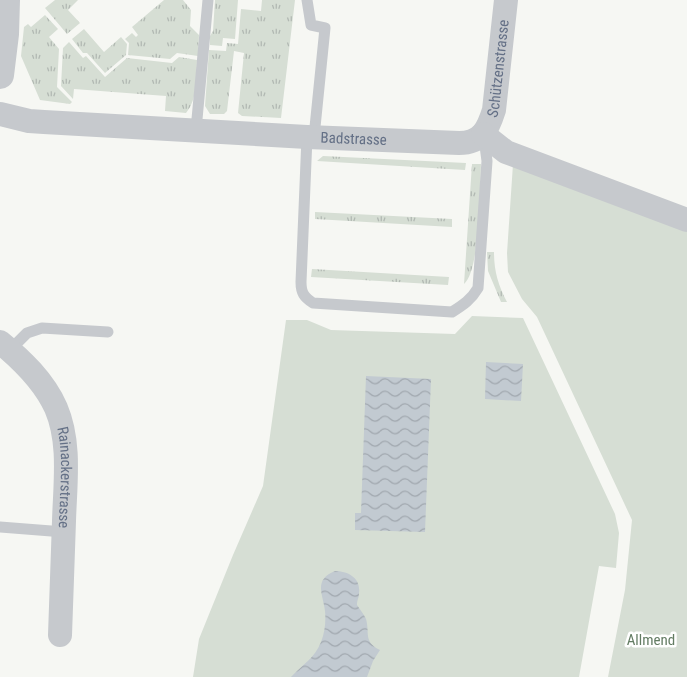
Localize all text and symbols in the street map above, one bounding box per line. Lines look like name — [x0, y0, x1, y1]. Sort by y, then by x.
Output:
street label: Schützenstrasse — [483, 19, 513, 120]
street label: Badstrasse — [320, 129, 387, 149]
street label: Rainackerstrasse — [53, 425, 75, 529]
park label: Allmend — [627, 631, 675, 649]

